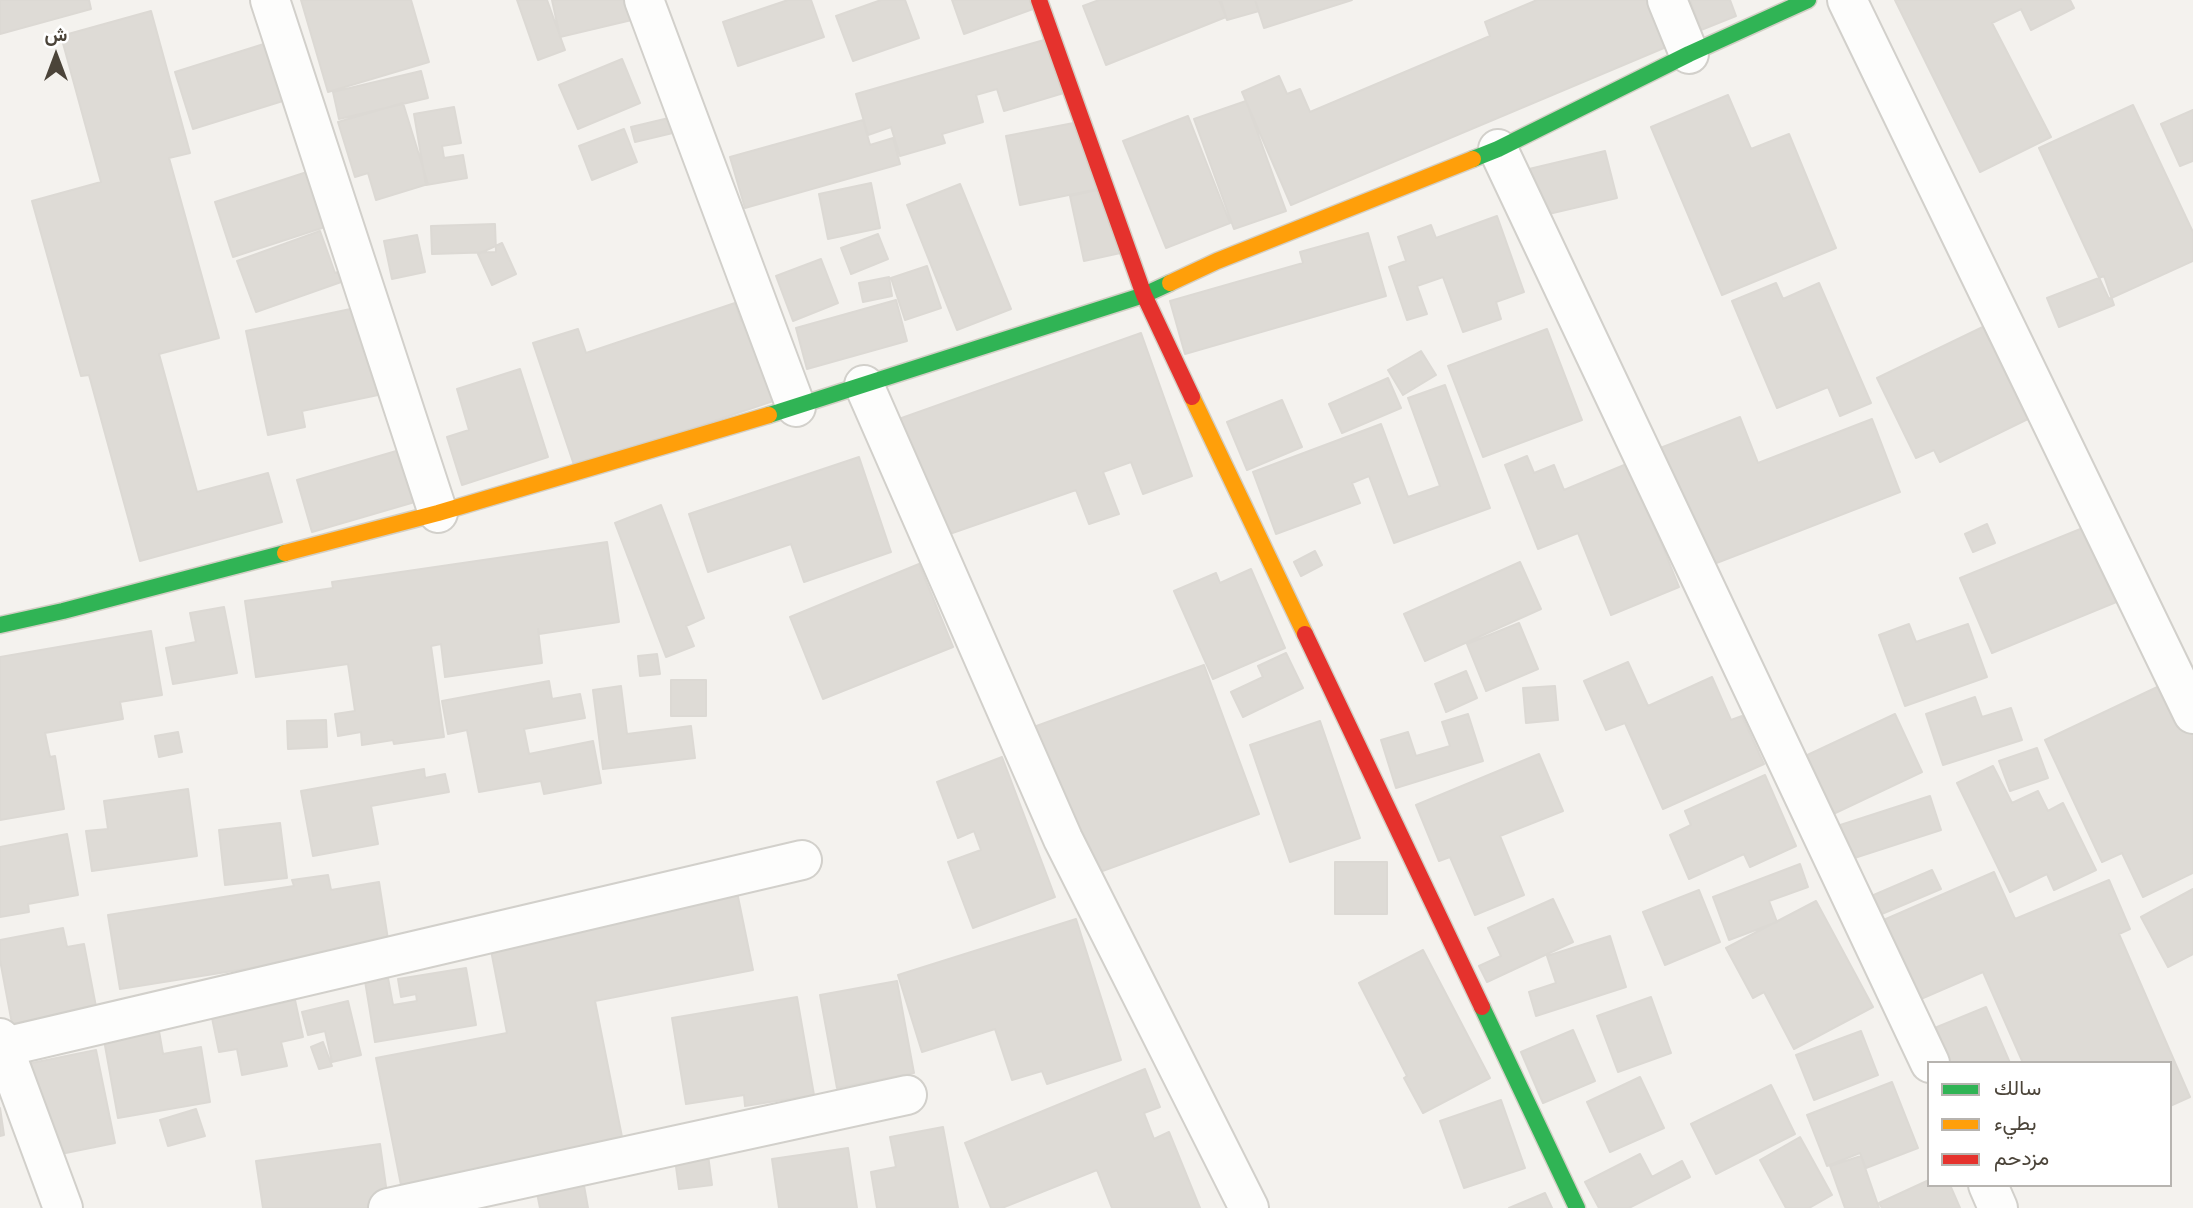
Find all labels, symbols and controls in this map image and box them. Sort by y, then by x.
north arrow [21,21,91,91]
text: ش [45,23,67,46]
legend [1927,1061,2172,1187]
text: سالك [1994,1075,2041,1100]
text: بطيء [1994,1110,2037,1135]
text: مزدحم [1994,1145,2049,1170]

